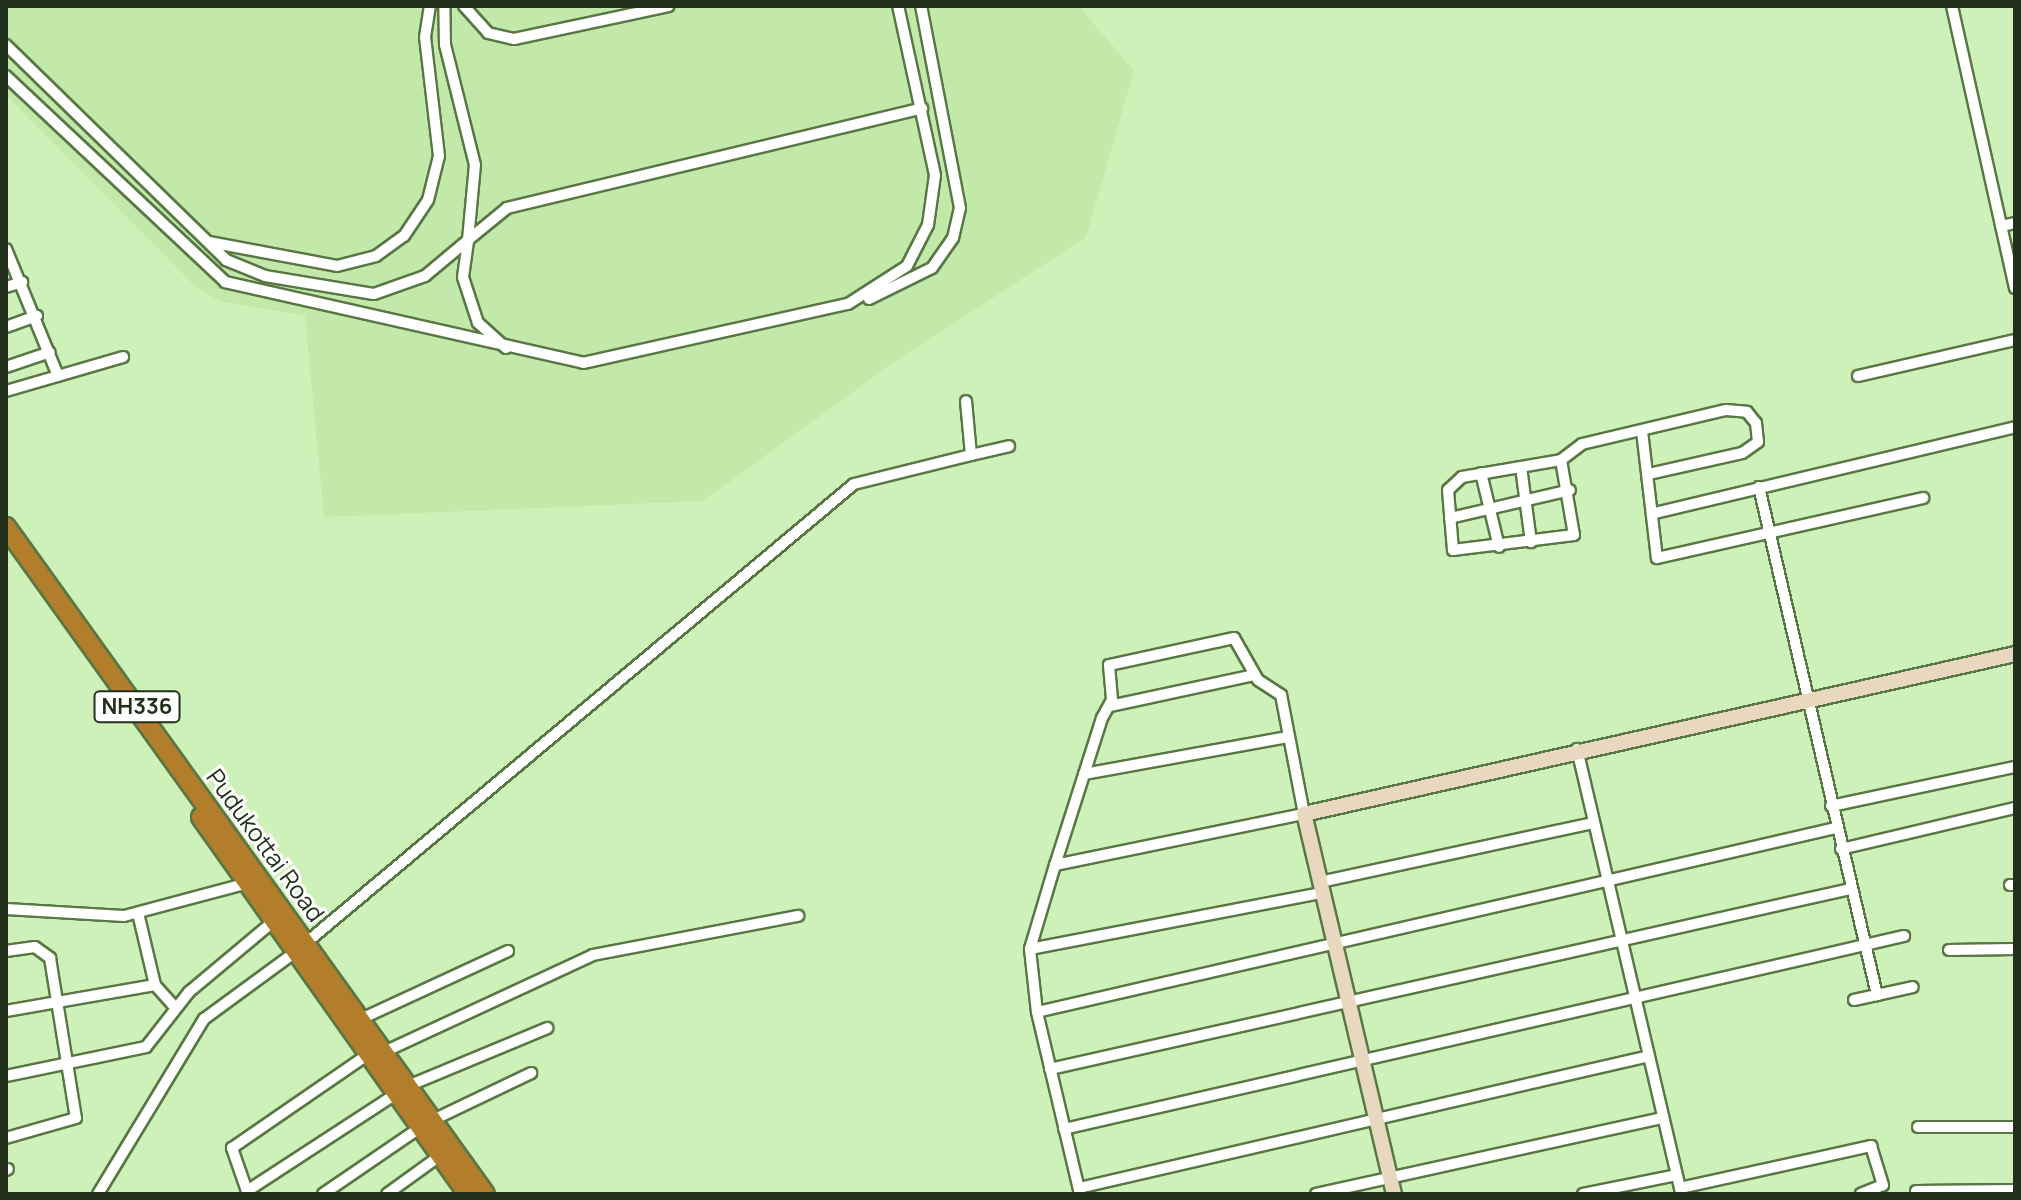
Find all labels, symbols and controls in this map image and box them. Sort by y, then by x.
road number: NH336 [93,689,181,725]
street label: Pudukottai Road [201,763,331,927]

